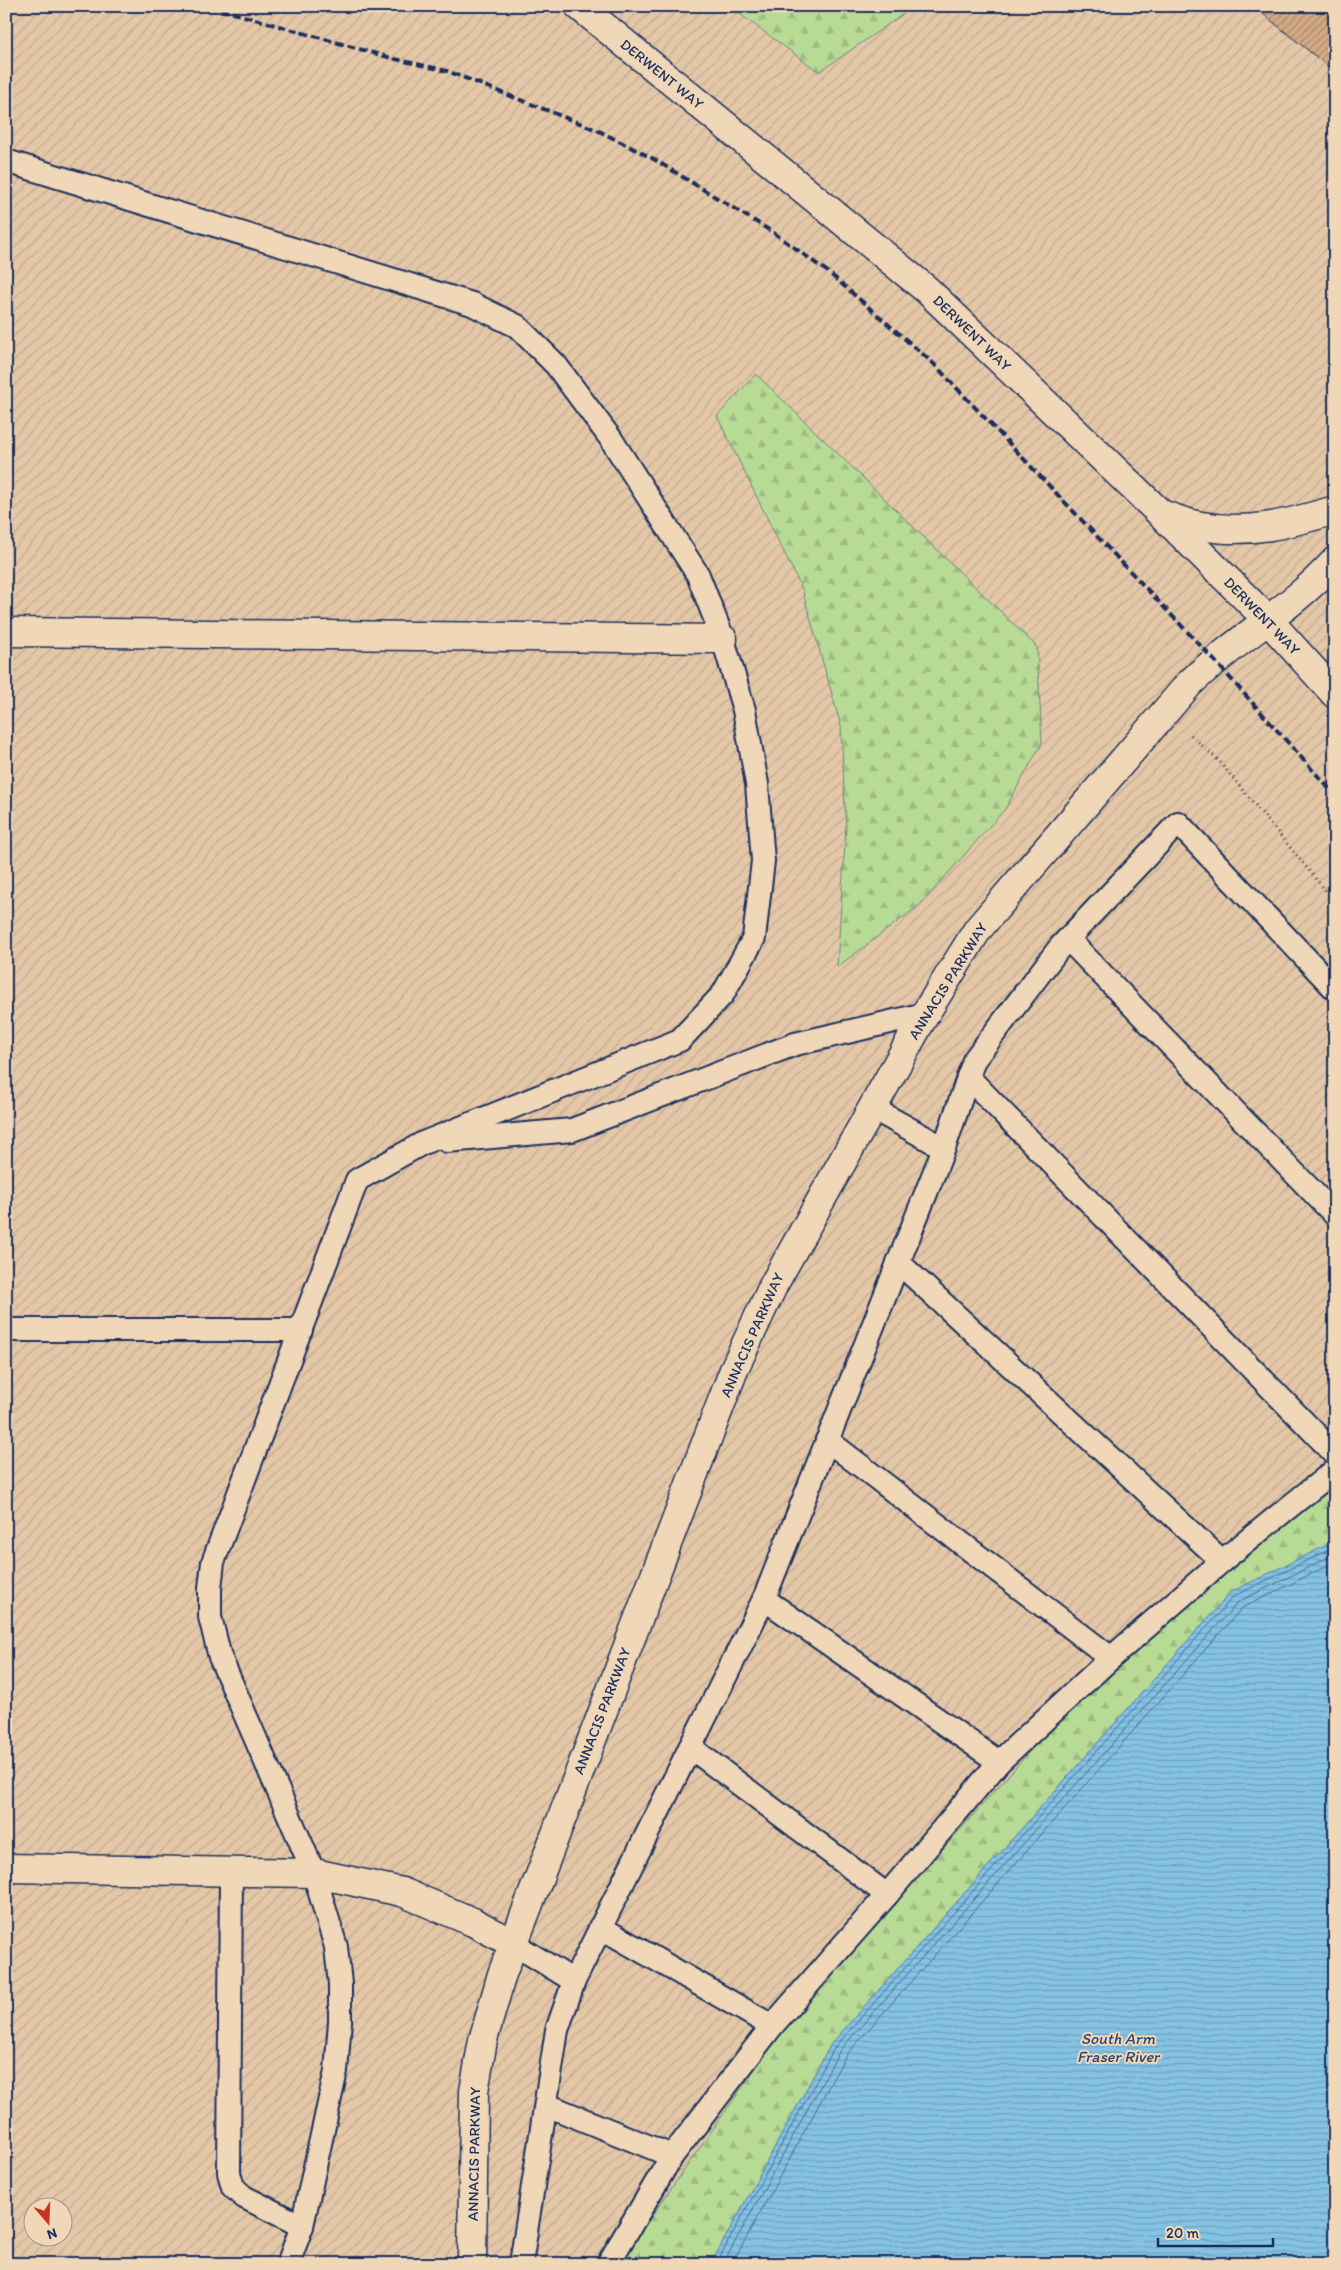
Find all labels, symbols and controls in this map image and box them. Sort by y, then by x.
street label: DERWENT WAY [617,35,708,113]
street label: DERWENT WAY [929,291,1015,375]
street label: DERWENT WAY [1220,573,1304,659]
street label: ANNACIS PARKWAY [905,919,991,1043]
street label: ANNACIS PARKWAY [716,1270,788,1400]
street label: ANNACIS PARKWAY [570,1645,635,1777]
water label: South Arm Fraser River [1077,2029,1161,2066]
street label: ANNACIS PARKWAY [464,2086,484,2221]
north arrow [22,2198,72,2248]
scale bar [1158,2215,1274,2247]
text: N [45,2224,59,2243]
text: 20 m [1166,2224,1200,2242]

